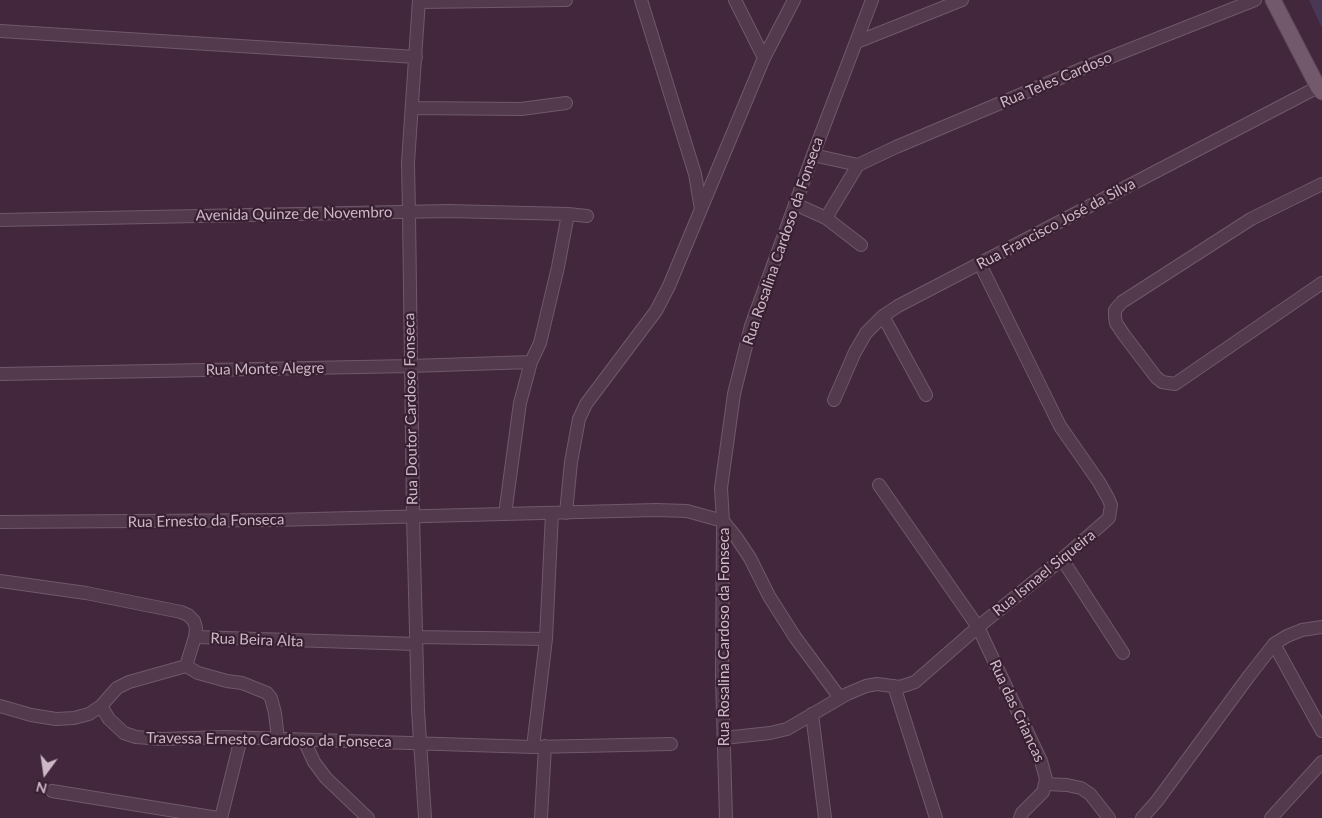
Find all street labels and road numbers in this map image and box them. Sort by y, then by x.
street label: Rua Teles Cardoso [997,48,1115,112]
street label: Rua Rosalina Cardoso da Fonseca [739,135,827,347]
street label: Rua Francisco José da Silva [974,174,1138,274]
street label: Avenida Quinze de Novembro [195,203,393,225]
street label: Rua Doutor Cardoso Fonseca [400,313,422,505]
street label: Rua Monte Alegre [205,359,325,379]
street label: Rua Ernesto da Fonseca [128,511,284,531]
street label: Rua Ismael Siqueira [989,526,1099,620]
street label: Rua Rosalina Cardoso da Fonseca [715,528,733,746]
street label: Rua Beira Alta [210,629,304,651]
street label: Rua das Criancas [985,657,1049,765]
street label: Travessa Ernesto Cardoso da Fonseca [146,729,392,751]

